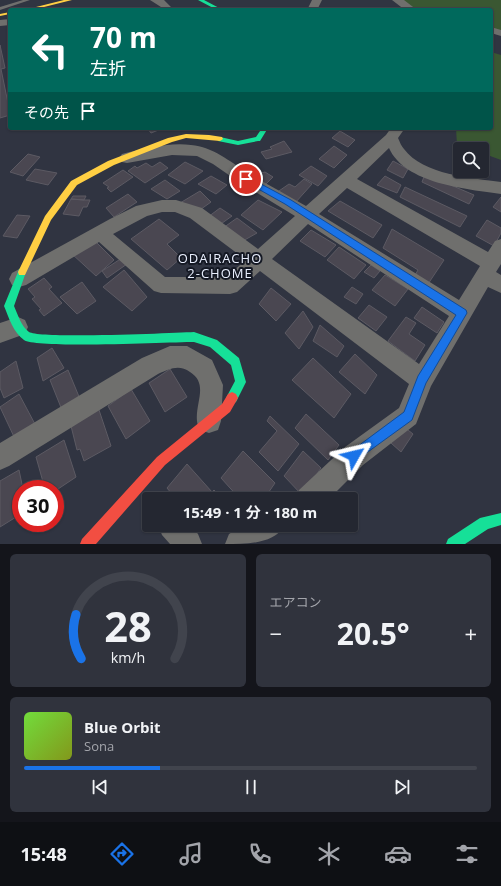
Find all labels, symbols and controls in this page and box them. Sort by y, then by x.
text: 70 m [90,18,157,56]
icon: left [24,24,76,76]
text: 左折 [90,56,126,80]
icon: arrive [77,100,99,122]
text: その先 [24,102,69,122]
map controls [453,142,489,178]
button: search [453,142,489,178]
pin [229,162,263,196]
icon: arrive [235,168,257,190]
district label: ODAIRACHO 2-CHOME [178,249,262,282]
position arrow [333,435,375,477]
speed limit sign: 30 [12,480,64,532]
text: 15:49 · 1 分 · 180 m [183,502,317,522]
text: エアコン [270,593,322,611]
text: 28 [104,597,152,653]
text: 20.5° [337,613,410,654]
text: − [270,618,282,648]
text: + [464,618,477,648]
text: km/h [110,647,145,666]
text: Blue Orbit [84,717,161,737]
text: Sona [84,737,114,755]
icon: previous [89,776,111,798]
icon: pause [240,776,262,798]
icon: next [391,776,413,798]
icon: directions [108,840,136,868]
icon: music [177,840,205,868]
icon: phone [246,840,274,868]
icon: climate [315,840,343,868]
icon: car [384,840,412,868]
icon: filters [453,840,481,868]
text: 15:48 [20,842,67,866]

